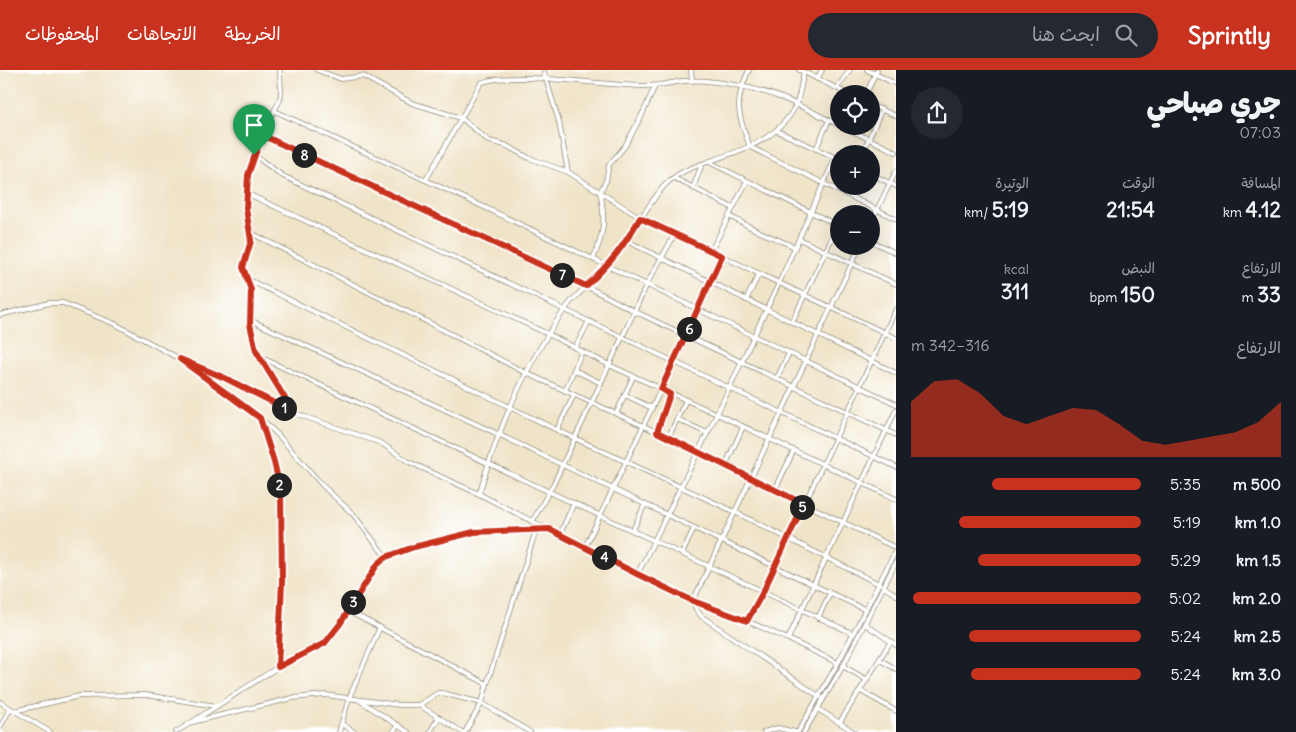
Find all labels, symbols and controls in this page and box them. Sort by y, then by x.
search box [808,13,1158,58]
text: Sprintly [1188,20,1271,50]
icon: search [1112,21,1140,49]
text: المحفوظات [25,22,99,45]
text: الاتجاهات [127,22,197,45]
text: الخريطة [225,22,281,45]
text: ابحث هنا [1032,22,1100,46]
map controls [830,85,880,255]
button: locate [830,85,880,135]
text: جري صباحي [1147,85,1281,121]
button: share [911,87,963,139]
pin [233,104,275,155]
icon: arrive [240,111,268,139]
text: 07:03 [1240,122,1281,142]
pin: 8 [292,142,316,168]
button: + [830,145,880,195]
text: 8 [300,146,309,164]
text: الوتيرة [995,174,1029,192]
text: الوقت [1122,174,1155,192]
text: المسافة [1241,174,1281,192]
text: 5:19 [992,196,1029,223]
text: 21:54 [1106,196,1155,223]
text: 4.12 [1246,196,1281,223]
text: /km [964,203,992,221]
text: km [1223,203,1246,221]
button: − [830,205,880,255]
text: النبض [1122,259,1155,277]
text: الارتفاع [1242,259,1281,277]
text: kcal [1004,260,1029,278]
pin: 7 [550,262,574,288]
text: 7 [559,266,566,284]
text: 311 [1001,278,1029,305]
text: 150 [1121,281,1155,308]
text: 33 [1257,281,1281,308]
text: bpm [1089,288,1121,306]
text: m [1242,288,1257,306]
pin: 6 [676,316,702,342]
text: 6 [685,320,694,338]
text: 316–342 m [911,335,990,355]
text: الارتفاع [1236,337,1281,357]
pin: 1 [272,396,296,420]
text: 1 [282,399,287,417]
pin: 2 [266,472,292,498]
text: 5:35 [1170,474,1201,494]
text: 500 m [1233,474,1281,494]
text: 2 [276,476,283,494]
pin: 5 [790,494,814,520]
text: 5 [798,498,807,516]
text: 5:19 [1173,512,1201,532]
text: 1.0 km [1235,512,1281,532]
pin: 4 [592,544,616,570]
text: 4 [600,548,609,566]
text: 5:29 [1170,550,1201,570]
text: 1.5 km [1236,550,1281,570]
text: 5:02 [1169,588,1201,608]
text: 2.0 km [1232,588,1281,608]
pin: 3 [340,590,366,614]
text: 3 [350,593,357,611]
text: 5:24 [1170,626,1201,646]
text: 2.5 km [1234,626,1281,646]
text: 5:24 [1170,664,1201,684]
text: 3.0 km [1232,664,1281,684]

